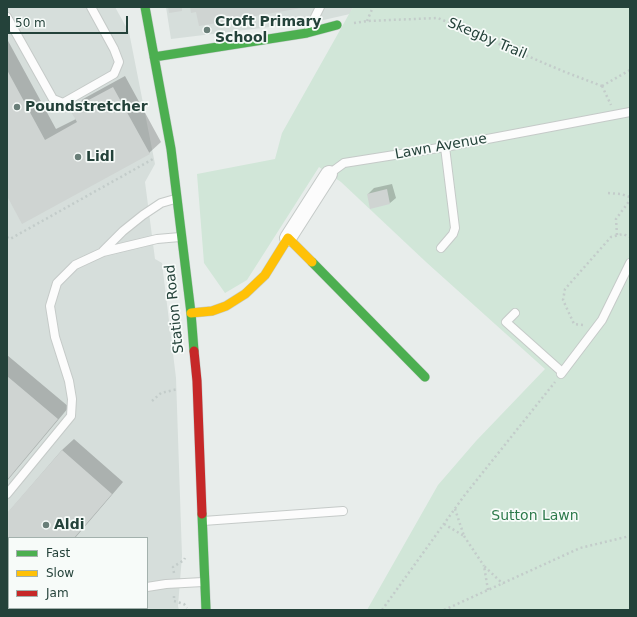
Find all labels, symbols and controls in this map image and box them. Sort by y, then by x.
scale bar [10,8,130,34]
place label: Croft Primary School [215,14,321,46]
street label: Skegby Trail [445,15,529,63]
text: 50 m [15,16,46,30]
marker: Croft Primary School [202,25,212,35]
place label: Poundstretcher [25,99,148,115]
marker: Poundstretcher [12,102,22,112]
street label: Lawn Avenue [394,131,488,163]
place label: Lidl [86,149,115,165]
marker: Lidl [73,152,83,162]
street label: Station Road [162,264,188,354]
park label: Sutton Lawn [491,508,579,524]
place label: Aldi [54,517,84,533]
marker: Aldi [41,520,51,530]
legend [8,537,148,609]
text: Fast [46,546,70,560]
text: Slow [46,566,74,580]
text: Jam [46,586,69,600]

